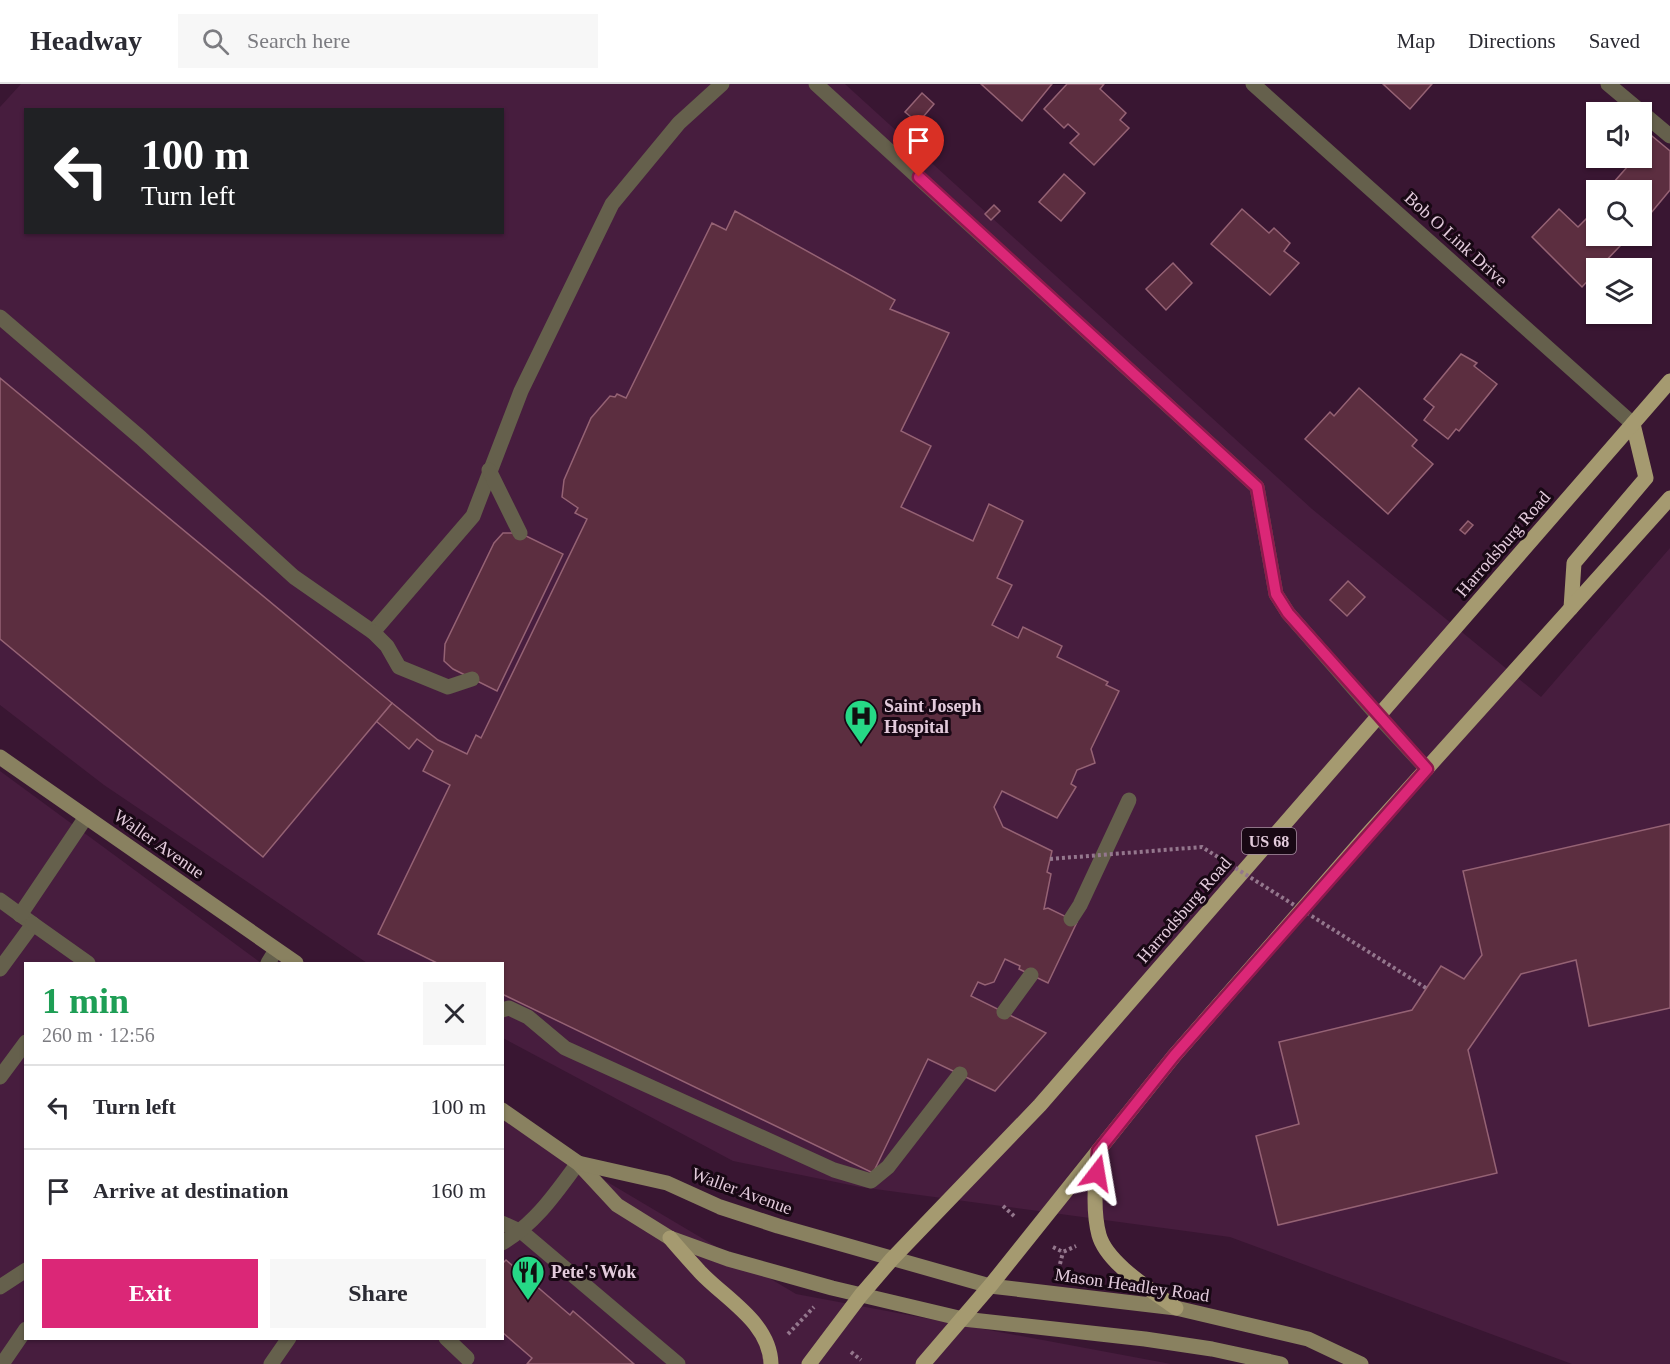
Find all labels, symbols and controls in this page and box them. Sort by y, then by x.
search box [178,14,598,68]
text: Headway [30,25,142,56]
icon: search [199,25,232,58]
text: Search here [247,28,350,53]
text: Map [1397,29,1435,53]
text: Directions [1468,29,1556,53]
text: Saved [1589,29,1640,53]
map controls [1586,102,1652,324]
button: sound [1586,102,1652,168]
pin [893,115,944,177]
icon: arrive [902,124,935,157]
icon: left [42,132,120,210]
text: 100 m [141,132,250,178]
button: search [1586,180,1652,246]
text: Turn left [141,181,235,211]
street label: Bob O Link Drive [1400,188,1512,290]
button: layers [1586,258,1652,324]
street label: Harrodsburg Road [1452,487,1554,601]
place label: Saint Joseph Hospital [884,696,982,737]
hospital icon: Saint Joseph Hospital [843,698,879,745]
street label: Waller Avenue [110,806,208,883]
road number: US 68 [1242,828,1296,854]
street label: Harrodsburg Road [1133,853,1235,967]
text: 1 min [42,981,129,1021]
button: close [423,982,486,1045]
text: 260 m · 12:56 [42,1024,155,1046]
icon: left [42,1091,75,1124]
text: Turn left [93,1094,176,1119]
text: 100 m [430,1094,486,1119]
position arrow [1065,1141,1129,1205]
street label: Waller Avenue [689,1164,795,1218]
icon: arrive [42,1175,75,1208]
text: Arrive at destination [93,1178,289,1203]
text: 160 m [430,1178,486,1203]
restaurant icon: Pete's Wok [510,1254,546,1301]
button: Exit [42,1259,258,1328]
button: Share [270,1259,486,1328]
place label: Pete's Wok [551,1262,636,1282]
street label: Mason Headley Road [1053,1264,1211,1306]

